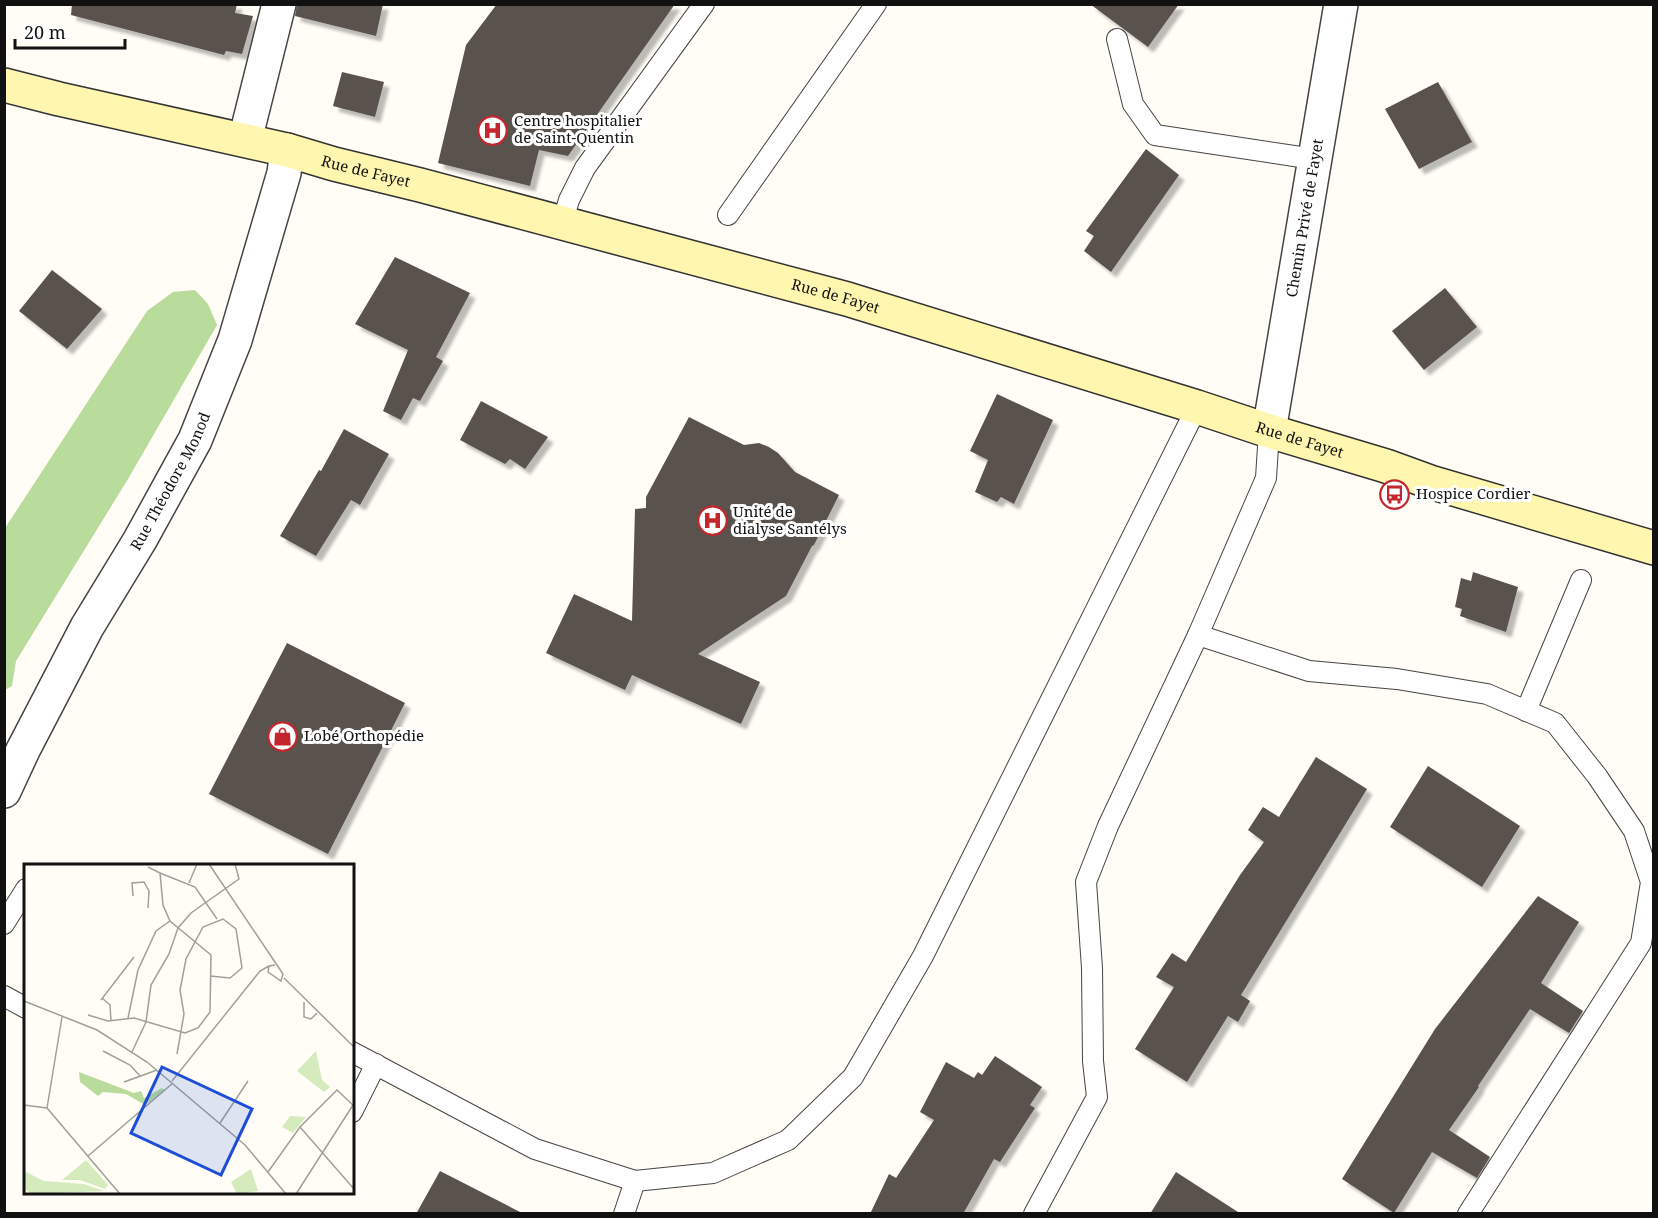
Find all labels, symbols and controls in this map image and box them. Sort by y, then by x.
scale bar [15,12,124,50]
text: 20 m [24,20,66,44]
place label: Centre hospitalier de Saint-Quentin [514,110,642,147]
hospital icon: Centre hospitalier de Saint-Quentin [477,114,509,146]
street label: Chemin Privé de Fayet [1281,137,1327,299]
street label: Rue de Fayet [319,150,412,191]
street label: Rue de Fayet [789,274,882,317]
street label: Rue Théodore Monod [125,409,214,554]
street label: Rue de Fayet [1253,416,1346,462]
bus stop icon: Hospice Cordier [1379,478,1411,510]
place label: Hospice Cordier [1416,483,1531,503]
place label: Unité de dialyse Santélys [733,501,847,538]
hospital icon: Unité de dialyse Santélys [696,505,728,537]
shop icon: Lobé Orthopédie [267,720,299,752]
place label: Lobé Orthopédie [304,725,424,745]
inset map [24,864,354,1194]

